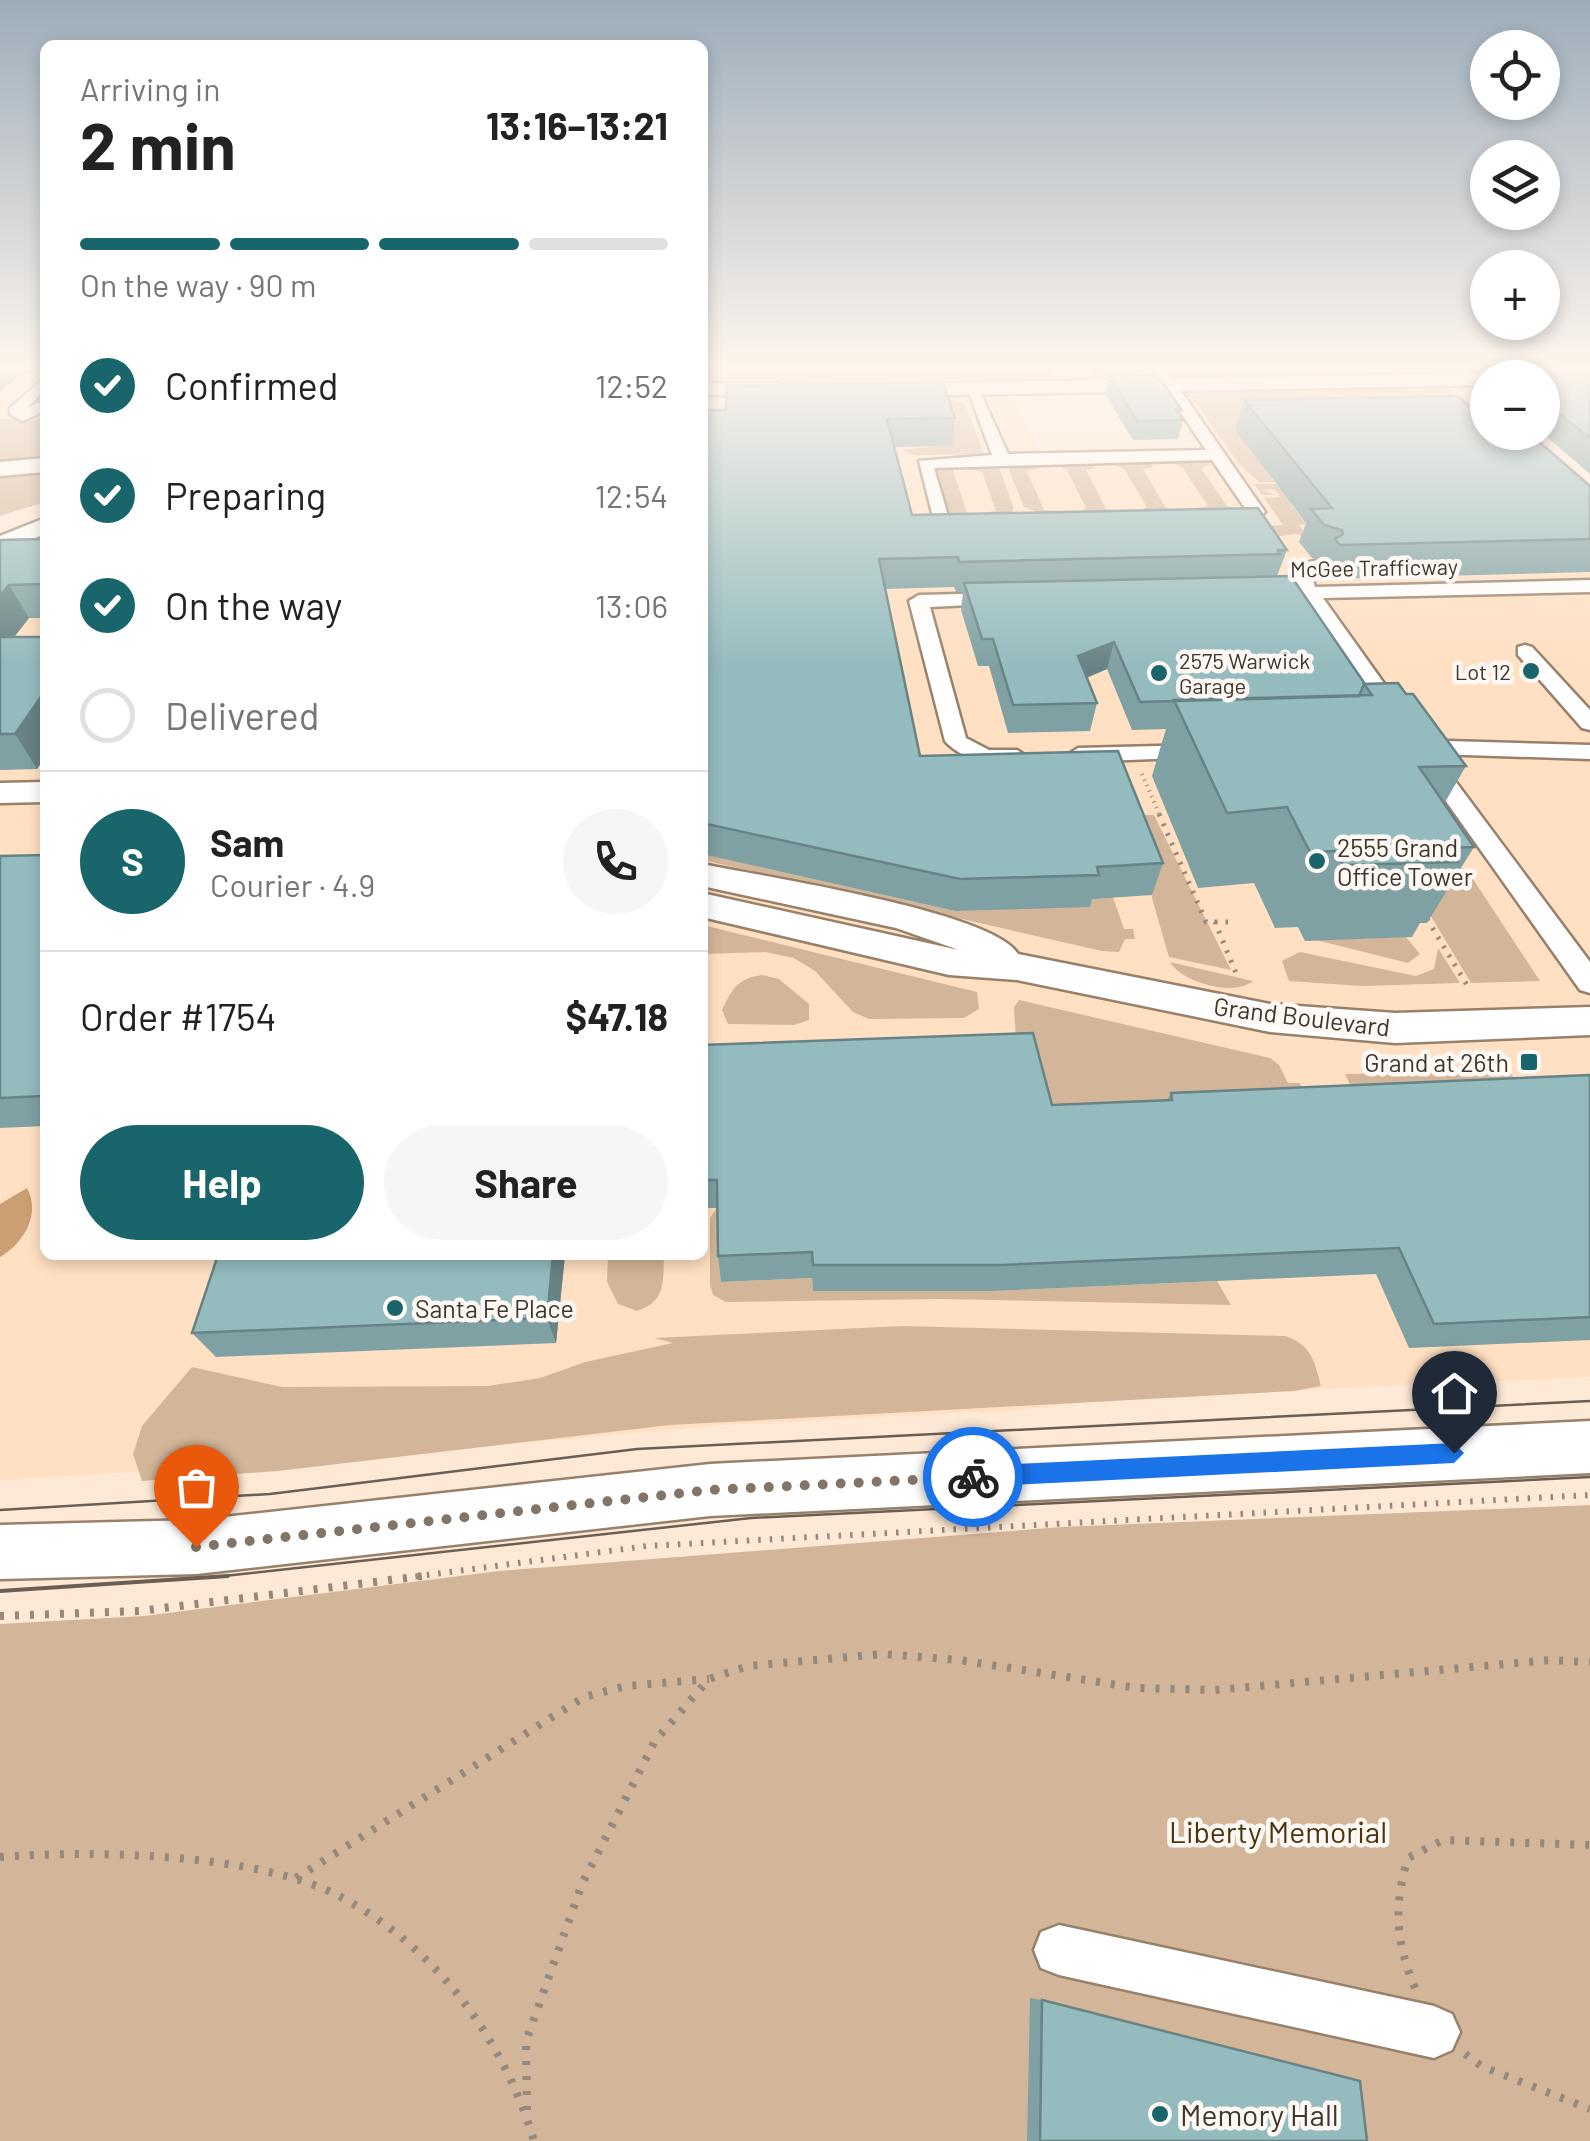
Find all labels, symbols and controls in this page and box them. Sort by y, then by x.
map controls [1470,30,1560,450]
button: locate [1470,30,1560,120]
text: Arriving in [80,69,220,107]
text: 13:16–13:21 [486,102,668,148]
text: 2 min [80,105,236,183]
button: layers [1470,140,1560,230]
button: + [1470,250,1560,340]
text: On the way · 90 m [80,265,316,303]
icon: check [80,358,135,413]
button: − [1470,360,1560,450]
text: Confirmed [165,362,338,408]
text: 12:52 [595,366,668,404]
icon: check [80,468,135,523]
text: Preparing [165,472,326,518]
text: 12:54 [595,476,668,514]
street label: McGee Trafficway [1290,553,1458,581]
icon: check [80,578,135,633]
text: On the way [165,582,342,628]
text: 13:06 [595,586,668,624]
place label: 2575 Warwick Garage [1179,647,1310,698]
place label: Lot 12 [1455,658,1511,684]
marker: Lot 12 [1520,660,1542,682]
marker: 2575 Warwick Garage [1148,662,1170,684]
text: Delivered [165,692,319,738]
button: phone [563,809,668,914]
text: Sam [210,819,284,865]
place label: 2555 Grand Office Tower [1337,832,1473,891]
text: S [121,838,144,884]
marker: 2555 Grand Office Tower [1306,850,1328,872]
text: Courier · 4.9 [210,865,375,903]
street label: Grand Boulevard [1212,990,1392,1042]
text: Order #1754 [80,993,277,1039]
text: $47.18 [565,993,668,1039]
place label: Grand at 26th [1364,1047,1509,1077]
marker: Grand at 26th [1518,1051,1540,1073]
button: Help [80,1125,364,1240]
button: Share [384,1125,668,1240]
place label: Santa Fe Place [415,1293,574,1323]
marker: Santa Fe Place [384,1297,406,1319]
pin [1412,1351,1497,1454]
icon: home [1427,1366,1482,1421]
courier [923,1427,1023,1527]
pin [154,1445,239,1548]
icon: bike [946,1450,1001,1505]
icon: bag [169,1460,224,1515]
park label: Liberty Memorial [1169,1813,1387,1849]
place label: Memory Hall [1180,2096,1339,2132]
marker: Memory Hall [1149,2103,1171,2125]

